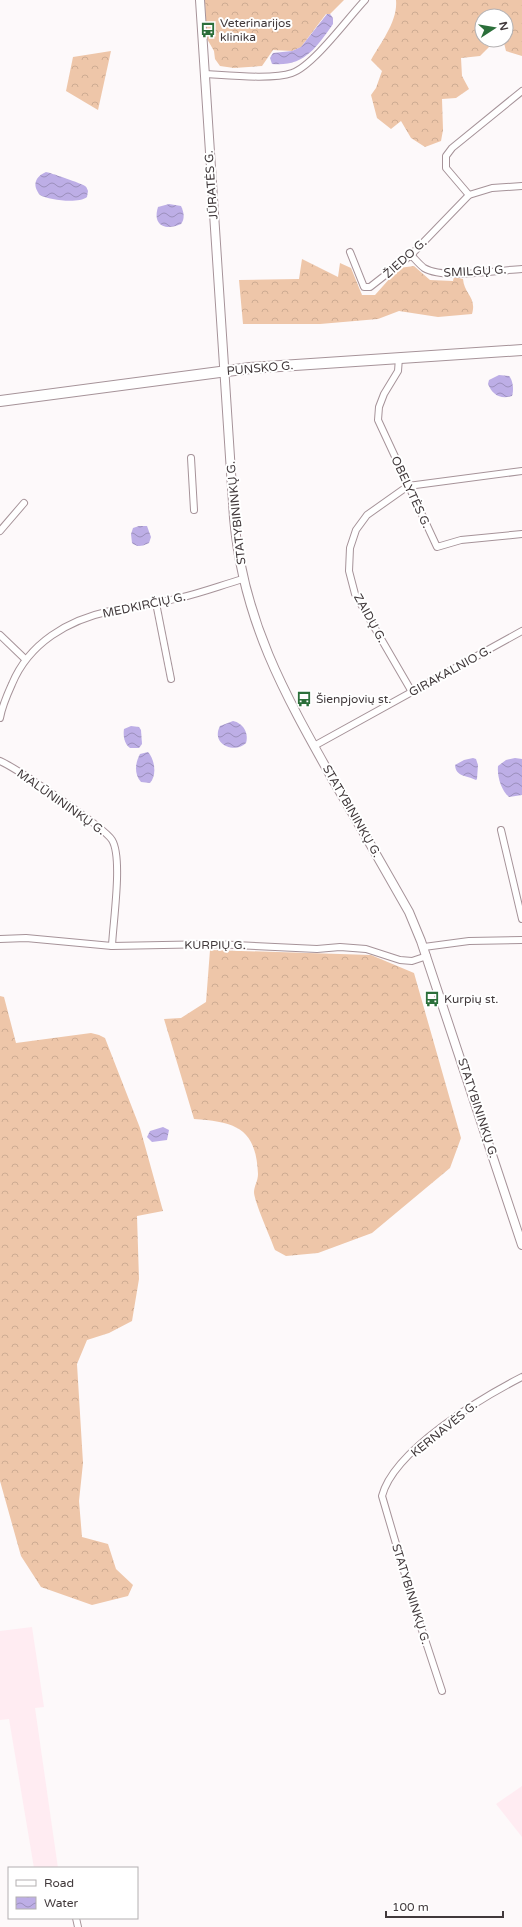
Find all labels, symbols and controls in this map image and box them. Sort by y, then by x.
north arrow [474,8,514,48]
place label: Veterinarijos klinika [220,16,291,44]
text: N [496,20,511,32]
bus stop icon: Veterinarijos klinika [199,21,217,39]
street label: JŪRATĖS G. [202,150,220,220]
street label: ŽIEDO G. [381,235,429,281]
street label: SMILGŲ G. [443,262,507,280]
street label: PUNSKO G. [226,358,294,378]
street label: OBELYTĖS G. [388,454,434,530]
street label: STATYBININKŲ G. [224,460,248,566]
street label: MEDKIRČIŲ G. [101,589,187,621]
street label: ZAIDŲ G. [351,591,389,645]
street label: GIRAKALNIO G. [406,643,494,699]
bus stop icon: Šienpjovių st. [295,690,313,708]
place label: Šienpjovių st. [316,692,391,706]
street label: STATYBININKŲ G. [320,762,384,860]
street label: MALŪNININKŲ G. [14,766,108,838]
street label: KURPIŲ G. [184,938,246,952]
bus stop icon: Kurpių st. [423,990,441,1008]
place label: Kurpių st. [444,992,498,1006]
street label: STATYBININKŲ G. [455,1056,501,1160]
street label: KERNAVĖS G. [408,1398,480,1460]
street label: STATYBININKŲ G. [389,1542,433,1646]
legend [8,1867,138,1919]
text: Road [44,1876,74,1890]
scale bar [386,1893,503,1919]
text: Water [44,1896,79,1910]
text: 100 m [392,1900,429,1914]

